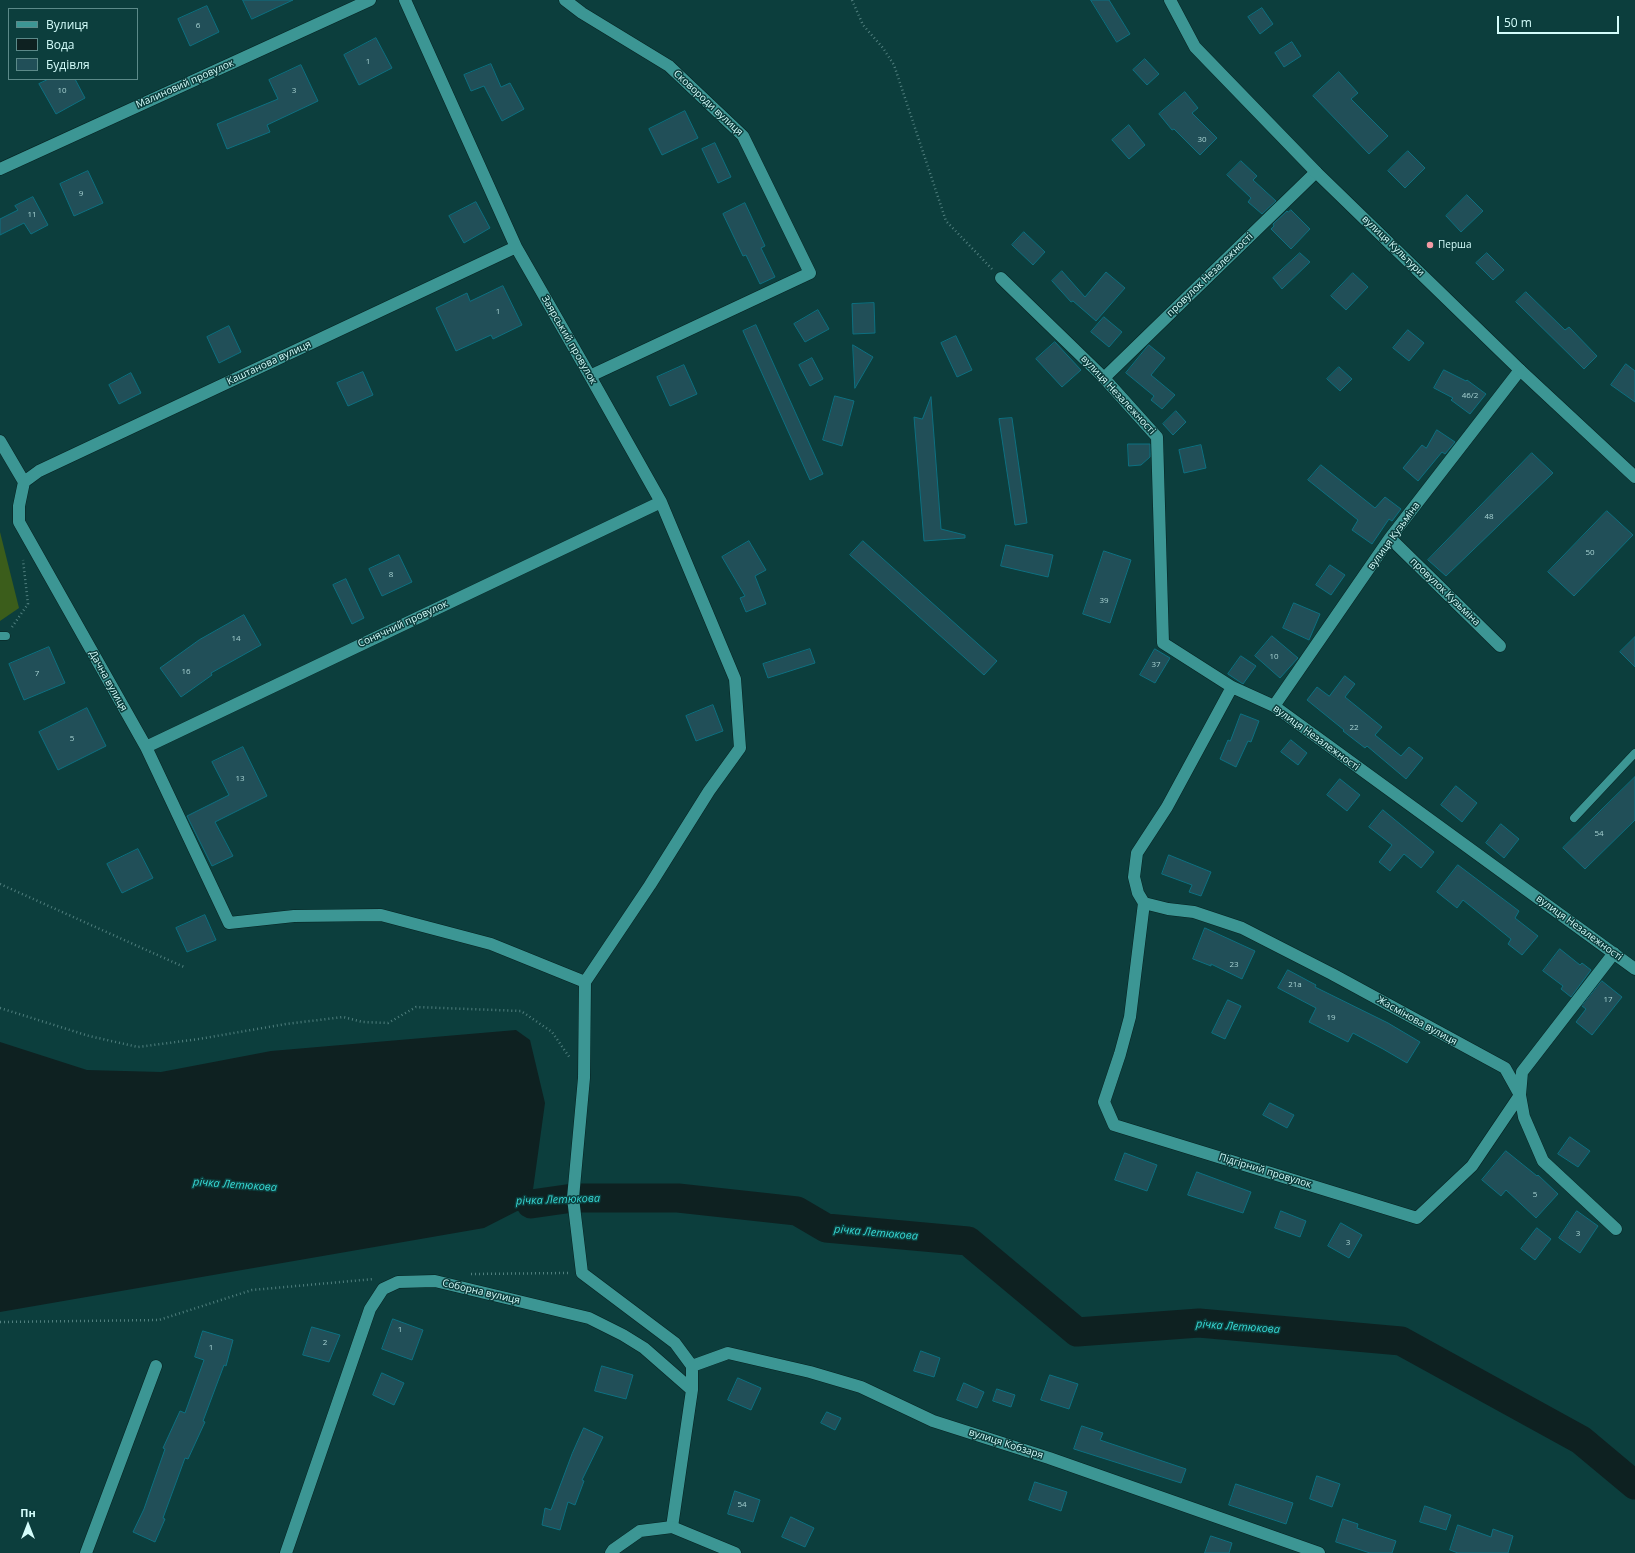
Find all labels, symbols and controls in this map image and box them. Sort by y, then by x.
legend [8,8,138,80]
scale bar [1499,8,1621,34]
text: 50 m [1504,14,1532,31]
text: Вулиця [46,16,88,33]
house number: 6 [196,21,200,31]
text: Вода [46,36,75,53]
text: Будівля [46,56,90,73]
street label: Малиновий провулок [134,57,236,111]
house number: 1 [366,57,370,67]
street label: Сковороди вулиця [671,68,745,138]
house number: 10 [57,86,67,96]
house number: 3 [292,86,296,96]
house number: 30 [1197,135,1207,145]
house number: 9 [79,189,83,199]
house number: 11 [27,210,37,220]
street label: вулиця Культури [1359,213,1427,279]
street label: провулок Незалежності [1164,231,1256,319]
place label: Перша [1438,239,1471,251]
marker: Перша [1425,240,1435,250]
street label: Заярський провулок [539,294,599,386]
house number: 1 [496,307,500,317]
street label: Каштанова вулиця [225,338,313,388]
street label: вулиця Незалежності [1078,353,1158,437]
house number: 46/2 [1462,391,1478,401]
street label: вулиця Кузьміна [1365,500,1423,572]
house number: 48 [1484,512,1494,522]
house number: 50 [1585,548,1595,558]
street label: провулок Кузьміна [1408,556,1482,628]
house number: 8 [389,570,393,580]
house number: 39 [1099,596,1109,606]
street label: Сонячний провулок [356,598,450,650]
house number: 14 [231,634,241,644]
street label: Дачна вулиця [86,649,130,713]
house number: 10 [1269,652,1279,662]
house number: 37 [1151,660,1161,670]
house number: 16 [181,667,191,677]
house number: 7 [35,669,39,679]
street label: вулиця Незалежності [1271,703,1361,773]
house number: 22 [1349,723,1359,733]
house number: 5 [70,734,74,744]
house number: 13 [235,774,245,784]
house number: 54 [1594,829,1604,839]
street label: вулиця Незалежності [1534,893,1624,963]
house number: 23 [1229,960,1239,970]
house number: 21а [1288,980,1302,990]
street label: Жасмінова вулиця [1375,994,1459,1048]
house number: 17 [1603,995,1613,1005]
house number: 19 [1326,1013,1336,1023]
street label: Підгірний провулок [1217,1151,1313,1191]
water label: річка Летюкова [193,1175,277,1195]
house number: 5 [1533,1190,1537,1200]
water label: річка Летюкова [516,1192,600,1208]
water label: річка Летюкова [834,1223,918,1243]
house number: 3 [1576,1229,1580,1239]
house number: 3 [1346,1238,1350,1248]
street label: Соборна вулиця [441,1277,521,1307]
water label: річка Летюкова [1196,1317,1280,1337]
house number: 1 [398,1325,402,1335]
house number: 2 [323,1338,327,1348]
house number: 1 [209,1343,213,1353]
street label: вулиця Кобзаря [967,1426,1045,1462]
house number: 54 [737,1500,747,1510]
north arrow [8,1505,48,1545]
text: Пн [20,1505,36,1520]

